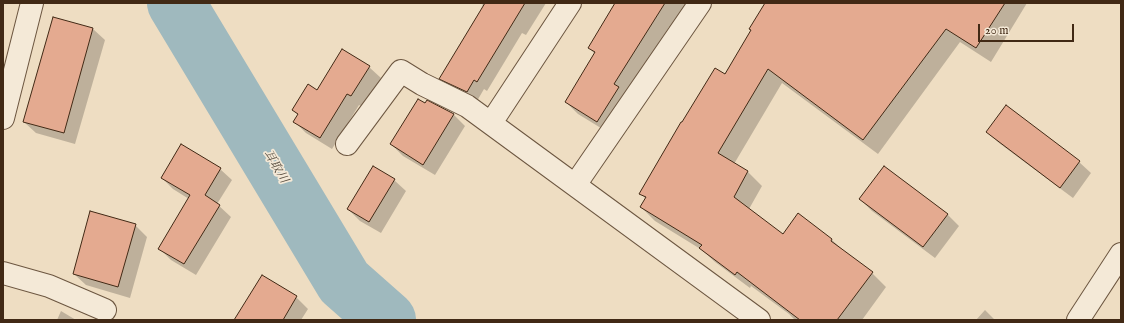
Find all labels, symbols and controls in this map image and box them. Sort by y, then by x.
scale bar [980,16,1076,42]
text: 20 m [985,23,1008,38]
water label: 耳取川 [260,148,290,186]

